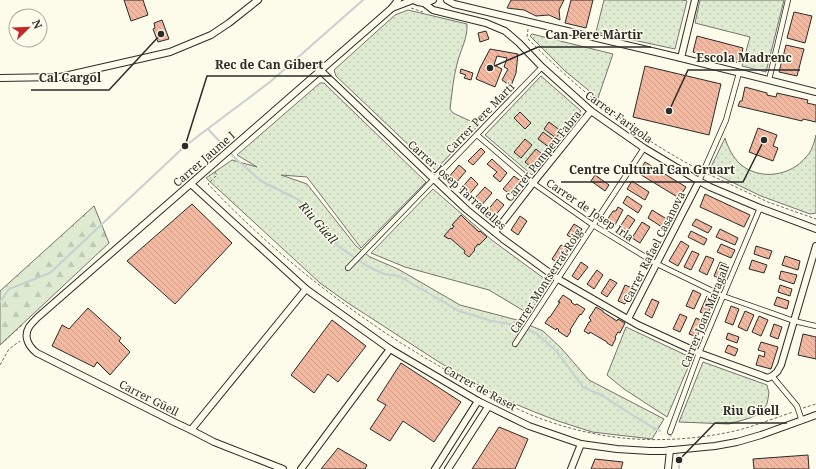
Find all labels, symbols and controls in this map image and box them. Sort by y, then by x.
north arrow [8,8,48,48]
text: N [29,17,46,31]
callout: Can Pere Màrtir [538,23,651,47]
text: Can Pere Màrtir [545,26,643,43]
callout: Escola Madrenc [688,46,800,70]
text: Escola Madrenc [696,49,792,66]
callout: Rec de Can Gibert [207,52,331,76]
text: Rec de Can Gibert [215,56,323,73]
callout: Cal Cargol [31,66,109,90]
text: Cal Cargol [39,69,102,86]
street label: Carrer Pere Martí [442,79,518,156]
street label: Carrer Farigola [583,87,656,146]
street label: Carrer Pompeu Fabra [501,107,584,204]
street label: Carrer Jaume I [169,128,238,190]
street label: Carrer Josep Tarradelles [405,136,510,233]
callout: Centre Cultural Can Gruart [561,158,743,182]
text: Centre Cultural Can Gruart [569,161,735,178]
street label: Carrer de Josep Irla [544,175,637,244]
street label: Carrer Rafael Casanova [619,189,688,305]
water label: Riu Güell [295,197,342,248]
street label: Carrer Montserrat Roig [506,226,585,336]
street label: Carrer Joan Maragall [677,261,732,370]
street label: Carrer de Raset [441,361,519,414]
street label: Carrer Güell [117,376,182,419]
callout: Riu Güell [715,399,787,423]
text: Riu Güell [723,402,780,419]

